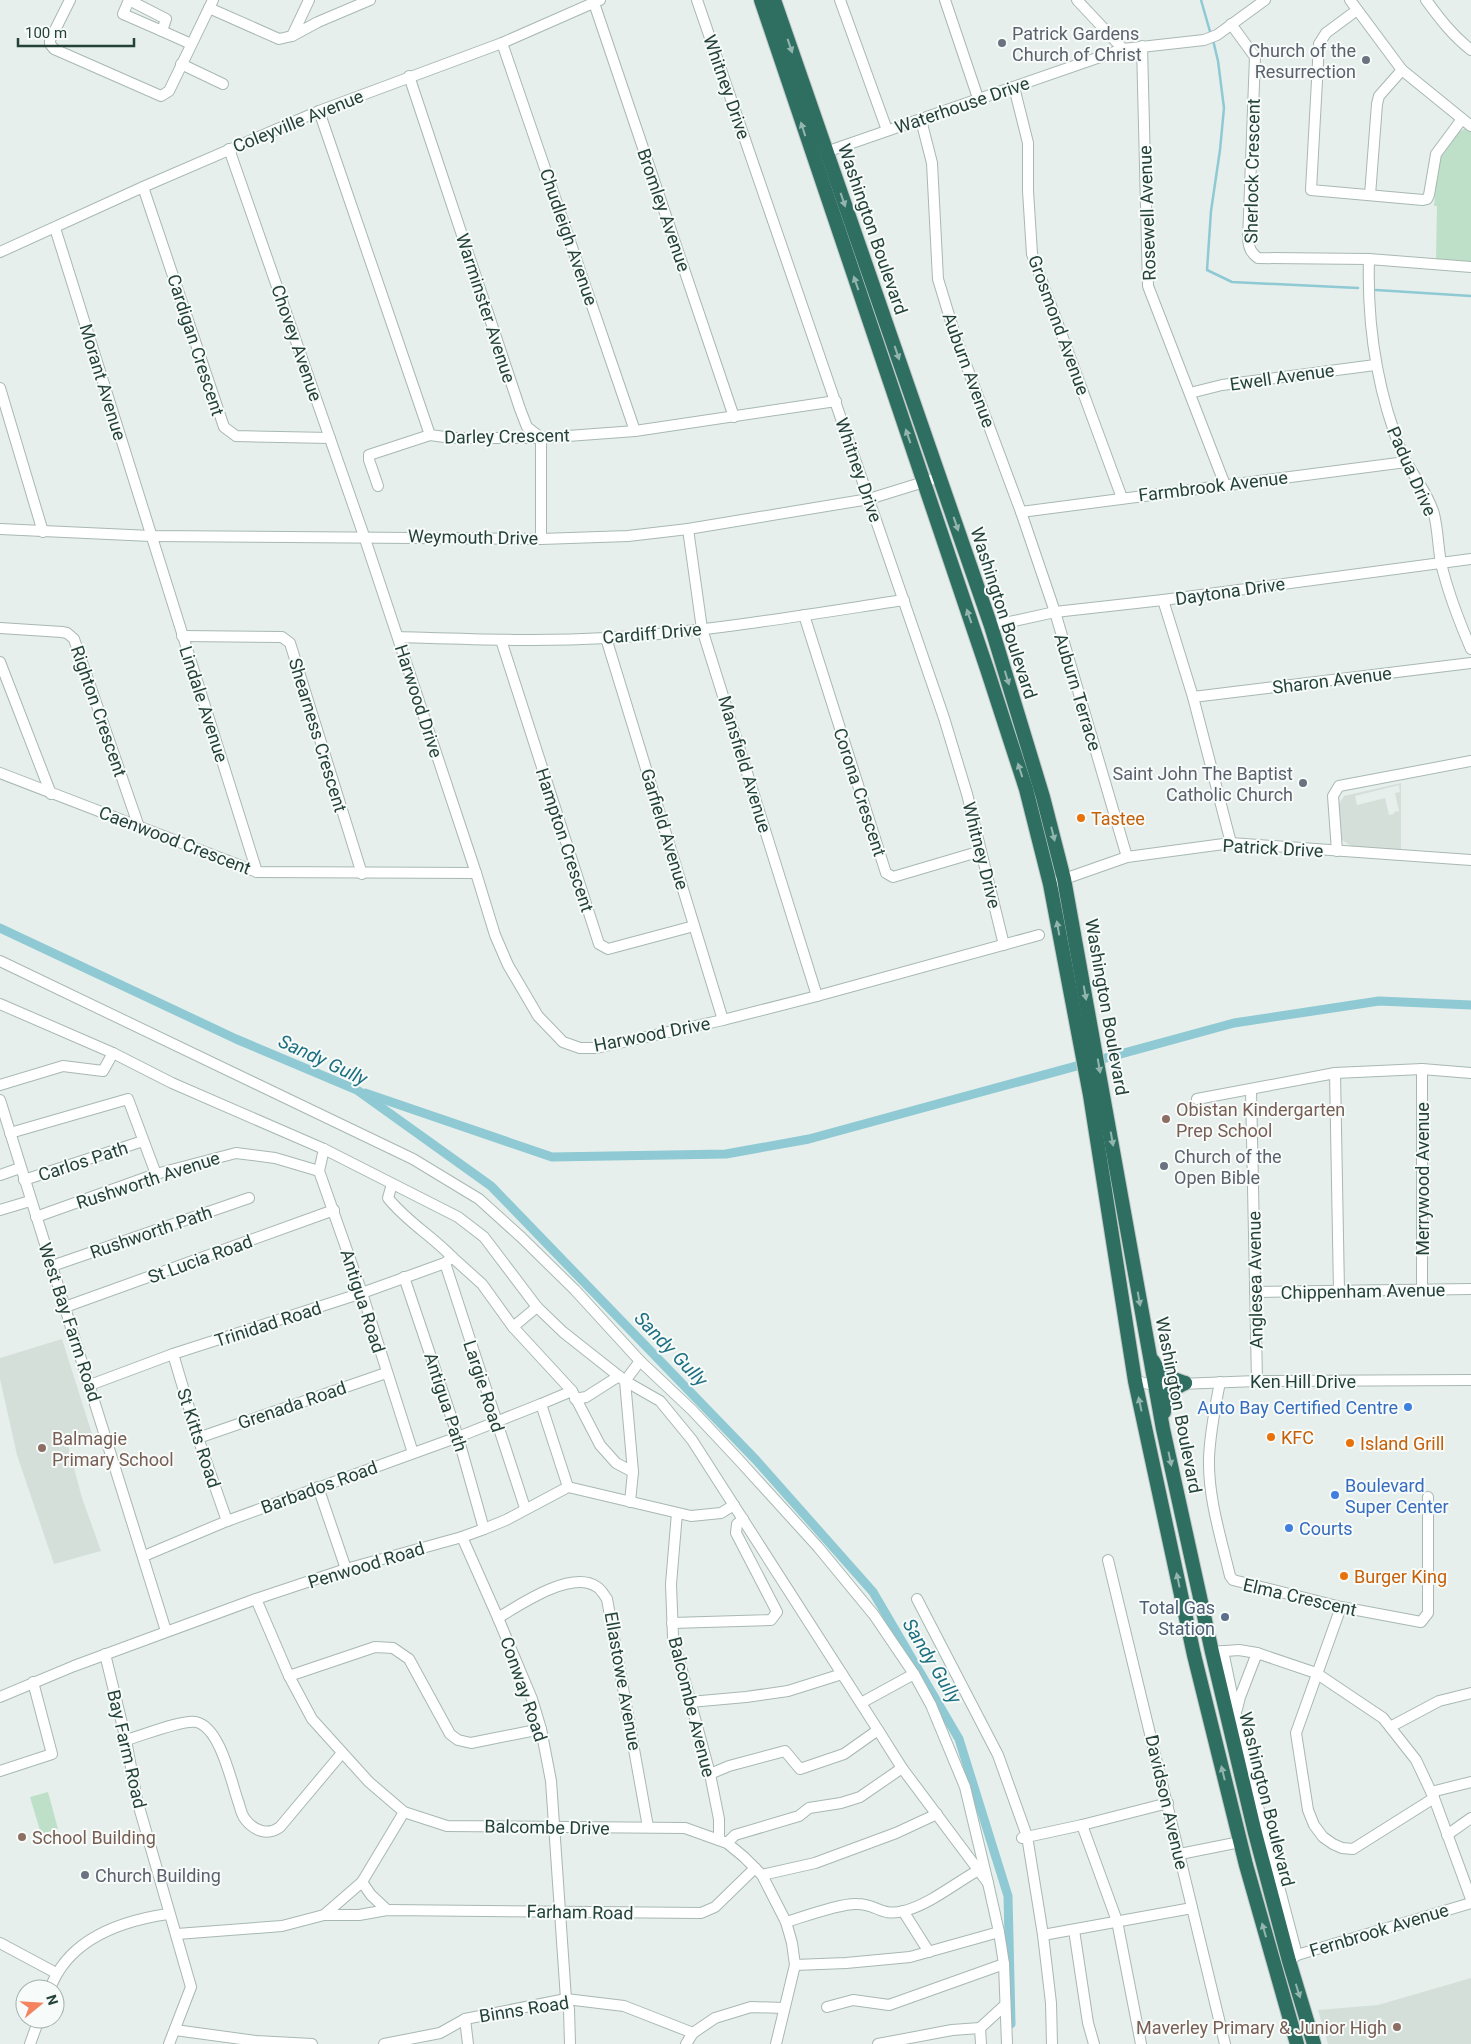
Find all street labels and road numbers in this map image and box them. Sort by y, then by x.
street label: Whitney Drive [699,32,755,142]
street label: Waterhouse Drive [892,72,1032,138]
street label: Coleyville Avenue [230,85,366,157]
street label: Sherlock Crescent [1240,98,1264,244]
street label: Washington Boulevard [834,141,912,317]
street label: Rosewell Avenue [1134,145,1160,281]
street label: Bromley Avenue [633,146,695,274]
street label: Chudleigh Avenue [536,166,602,308]
street label: Warminster Avenue [452,231,520,385]
street label: Grosmond Avenue [1024,252,1094,398]
street label: Cardigan Crescent [163,272,229,419]
street label: Chovey Avenue [267,282,327,404]
street label: Auburn Avenue [938,310,1000,430]
street label: Morant Avenue [75,321,131,443]
street label: Ewell Avenue [1228,359,1336,395]
street label: Whitney Drive [831,415,887,525]
street label: Padua Drive [1383,423,1441,519]
street label: Darley Crescent [444,424,570,448]
street label: Farmbrook Avenue [1137,466,1289,506]
street label: Weymouth Drive [408,525,538,549]
street label: Washington Boulevard [966,525,1042,701]
street label: Daytona Drive [1174,573,1286,609]
street label: Cardiff Drive [602,618,702,648]
street label: Auburn Terrace [1050,631,1106,753]
street label: Harwood Drive [391,642,447,760]
street label: Righton Crescent [67,643,131,779]
street label: Lindale Avenue [175,643,233,765]
street label: Shearness Crescent [285,655,351,815]
street label: Sharon Avenue [1271,662,1393,698]
street label: Mansfield Avenue [714,693,776,835]
street label: Corona Crescent [829,725,891,859]
street label: Hampton Crescent [532,765,598,915]
street label: Garfield Avenue [637,766,693,892]
street label: Whitney Drive [959,800,1005,910]
street label: Caenwood Crescent [96,801,254,879]
street label: Patrick Drive [1222,835,1324,861]
street label: Washington Boulevard [1081,917,1133,1097]
street label: Harwood Drive [592,1012,712,1056]
street label: Merrywood Avenue [1412,1102,1433,1256]
street label: Carlos Path [36,1137,130,1185]
street label: Rushworth Avenue [74,1147,222,1213]
street label: Rushworth Path [87,1201,215,1263]
street label: Anglesea Avenue [1243,1211,1267,1349]
street label: St Lucia Road [145,1230,255,1288]
street label: West Bay Farm Road [34,1240,106,1404]
street label: Antigua Road [336,1247,390,1355]
street label: Chippenham Avenue [1281,1279,1445,1303]
street label: Trinidad Road [212,1297,324,1351]
street label: Washington Boulevard [1152,1315,1206,1495]
street label: Largie Road [459,1337,509,1435]
street label: Antigua Path [420,1350,472,1454]
street label: Ken Hill Drive [1250,1371,1356,1392]
street label: Grenada Road [235,1377,349,1433]
street label: St Kitts Road [173,1386,225,1490]
street label: Barbados Road [258,1456,380,1518]
street label: Penwood Road [305,1537,427,1593]
street label: Elma Crescent [1241,1574,1359,1620]
street label: Ellastowe Avenue [600,1610,646,1752]
street label: Conway Road [496,1634,552,1744]
street label: Balcombe Avenue [664,1635,720,1779]
street label: Bay Farm Road [103,1688,151,1810]
street label: Washington Boulevard [1235,1710,1299,1888]
street label: Davidson Avenue [1141,1733,1193,1871]
street label: Balcombe Drive [484,1815,610,1839]
street label: Fernbrook Avenue [1307,1899,1451,1961]
street label: Farham Road [526,1901,634,1923]
street label: Binns Road [478,1992,570,2026]

